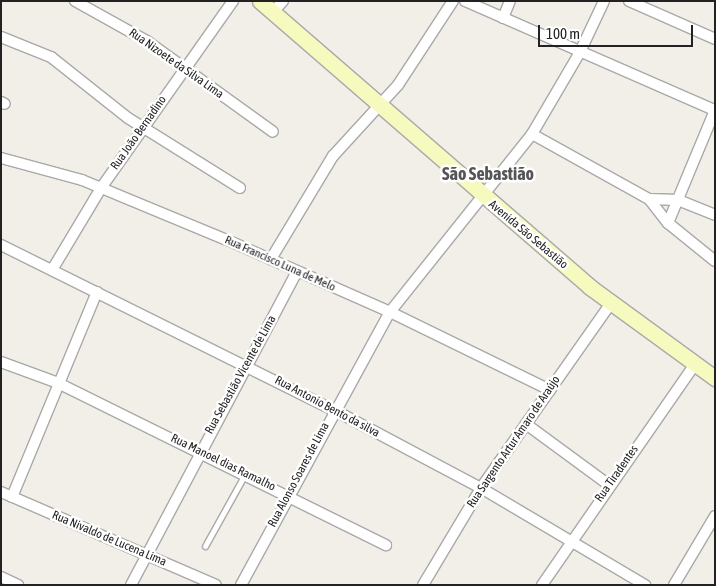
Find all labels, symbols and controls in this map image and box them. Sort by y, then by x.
scale bar [541,15,696,47]
text: 100 m [546,25,580,42]
street label: Rua Nizoete da Silva Lima [126,26,226,102]
street label: Rua João Bernadino [108,93,170,173]
district label: São Sebastião [442,163,534,185]
street label: Avenida São Sebastião [485,198,571,272]
street label: Rua Francisco Luna de Melo [222,233,338,295]
street label: Rua Sebastião Vicente de Lima [202,313,280,437]
street label: Rua Antonio Bento da silva [272,373,382,441]
street label: Rua Sargento Artur Amaro de Araújo [464,373,564,511]
street label: Rua Alonso Soares de Lima [265,420,333,530]
street label: Rua Manoel dias Ramalho [168,431,278,495]
street label: Rua Tiradentes [592,443,642,505]
street label: Rua Nivaldo de Lucena Lima [50,508,168,570]

